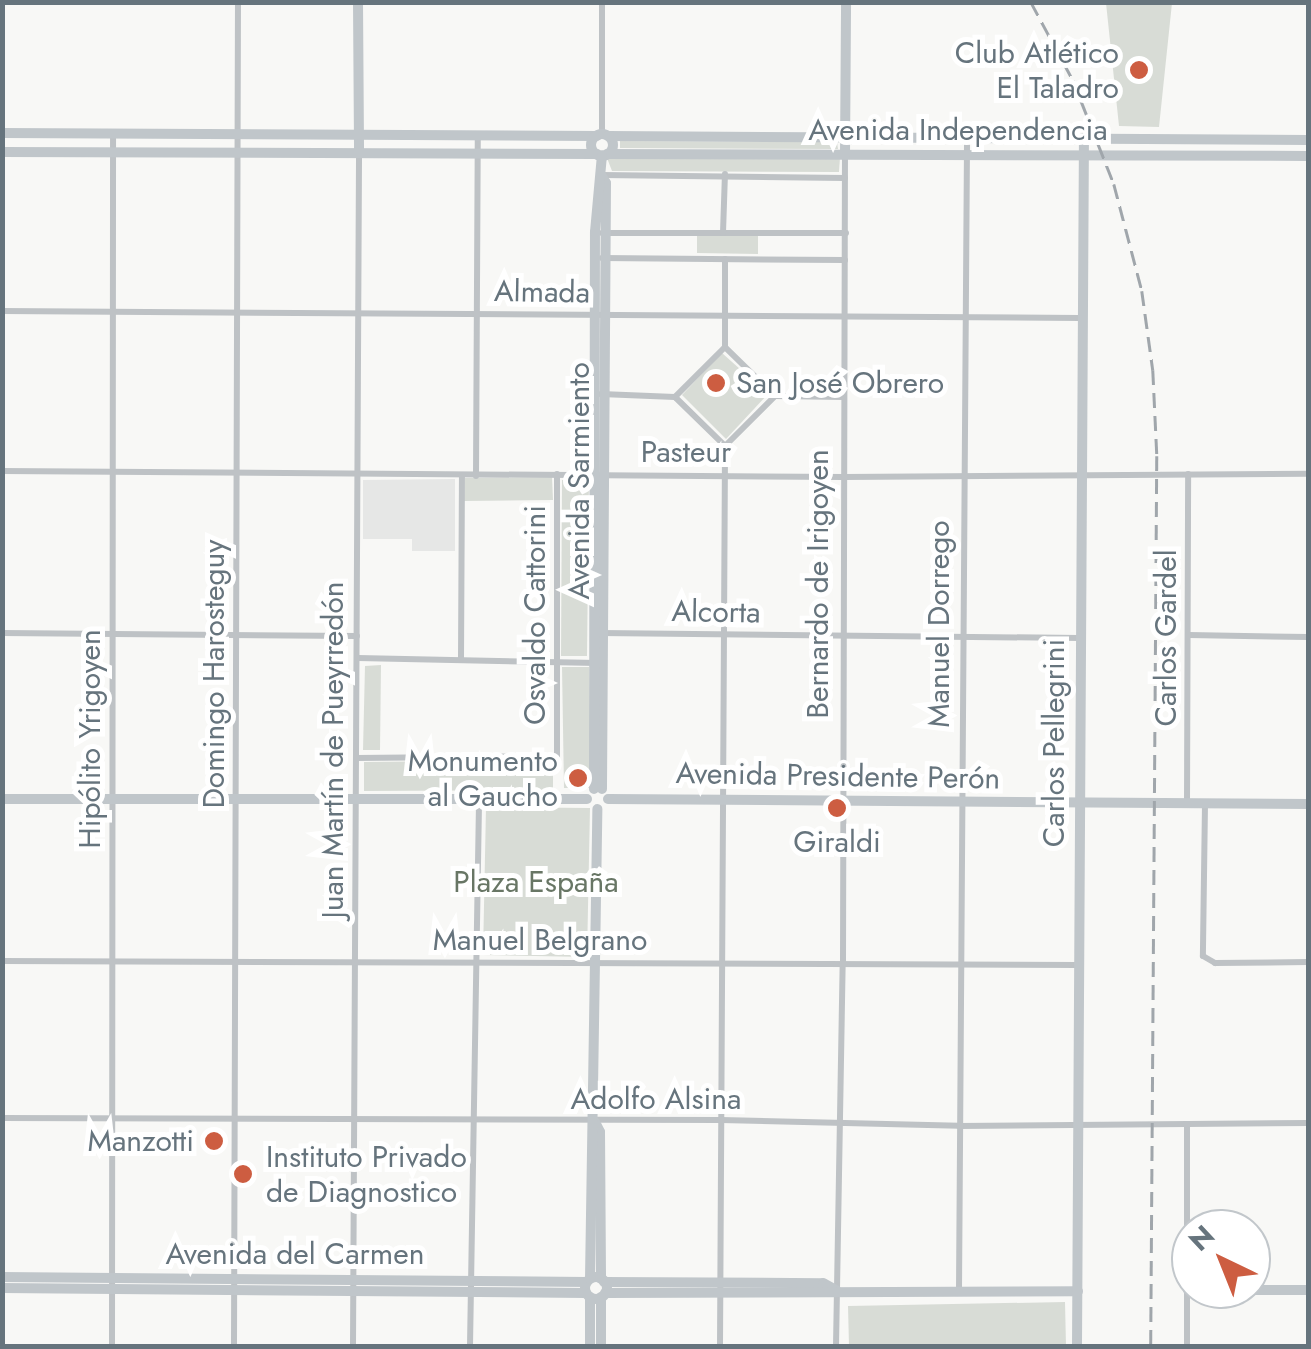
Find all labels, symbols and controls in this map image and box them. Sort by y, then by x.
place label: Club Atlético El Taladro [955,35,1119,106]
marker: Club Atlético El Taladro [1128,59,1150,81]
street label: Avenida Independencia [808,112,1108,148]
street label: Almada [494,273,590,311]
street label: Avenida Sarmiento [561,362,597,600]
place label: San José Obrero [736,365,944,401]
marker: San José Obrero [705,372,727,394]
street label: Pasteur [641,434,731,470]
street label: Bernardo de Irigoyen [800,449,836,719]
street label: Osvaldo Cattorini [517,505,553,725]
street label: Manuel Dorrego [921,520,957,728]
street label: Domingo Harosteguy [196,539,232,809]
street label: Carlos Gardel [1148,549,1184,727]
street label: Juan Martín de Pueyrredón [315,581,351,919]
street label: Alcorta [671,593,761,631]
street label: Hipólito Yrigoyen [72,629,108,849]
street label: Carlos Pellegrini [1036,639,1072,847]
place label: Monumento al Gaucho [408,743,558,814]
street label: Avenida Presidente Perón [675,755,1001,797]
marker: Monumento al Gaucho [567,767,589,789]
marker: Giraldi [826,797,848,819]
place label: Giraldi [793,824,881,860]
park label: Plaza España [453,864,619,900]
street label: Manuel Belgrano [433,922,647,958]
street label: Adolfo Alsina [571,1081,741,1117]
place label: Manzotti [88,1123,194,1159]
marker: Manzotti [203,1130,225,1152]
place label: Instituto Privado de Diagnostico [266,1139,467,1210]
marker: Instituto Privado de Diagnostico [230,1161,256,1187]
north arrow [1171,1209,1271,1309]
text: N [1179,1216,1224,1261]
street label: Avenida del Carmen [166,1236,424,1272]

